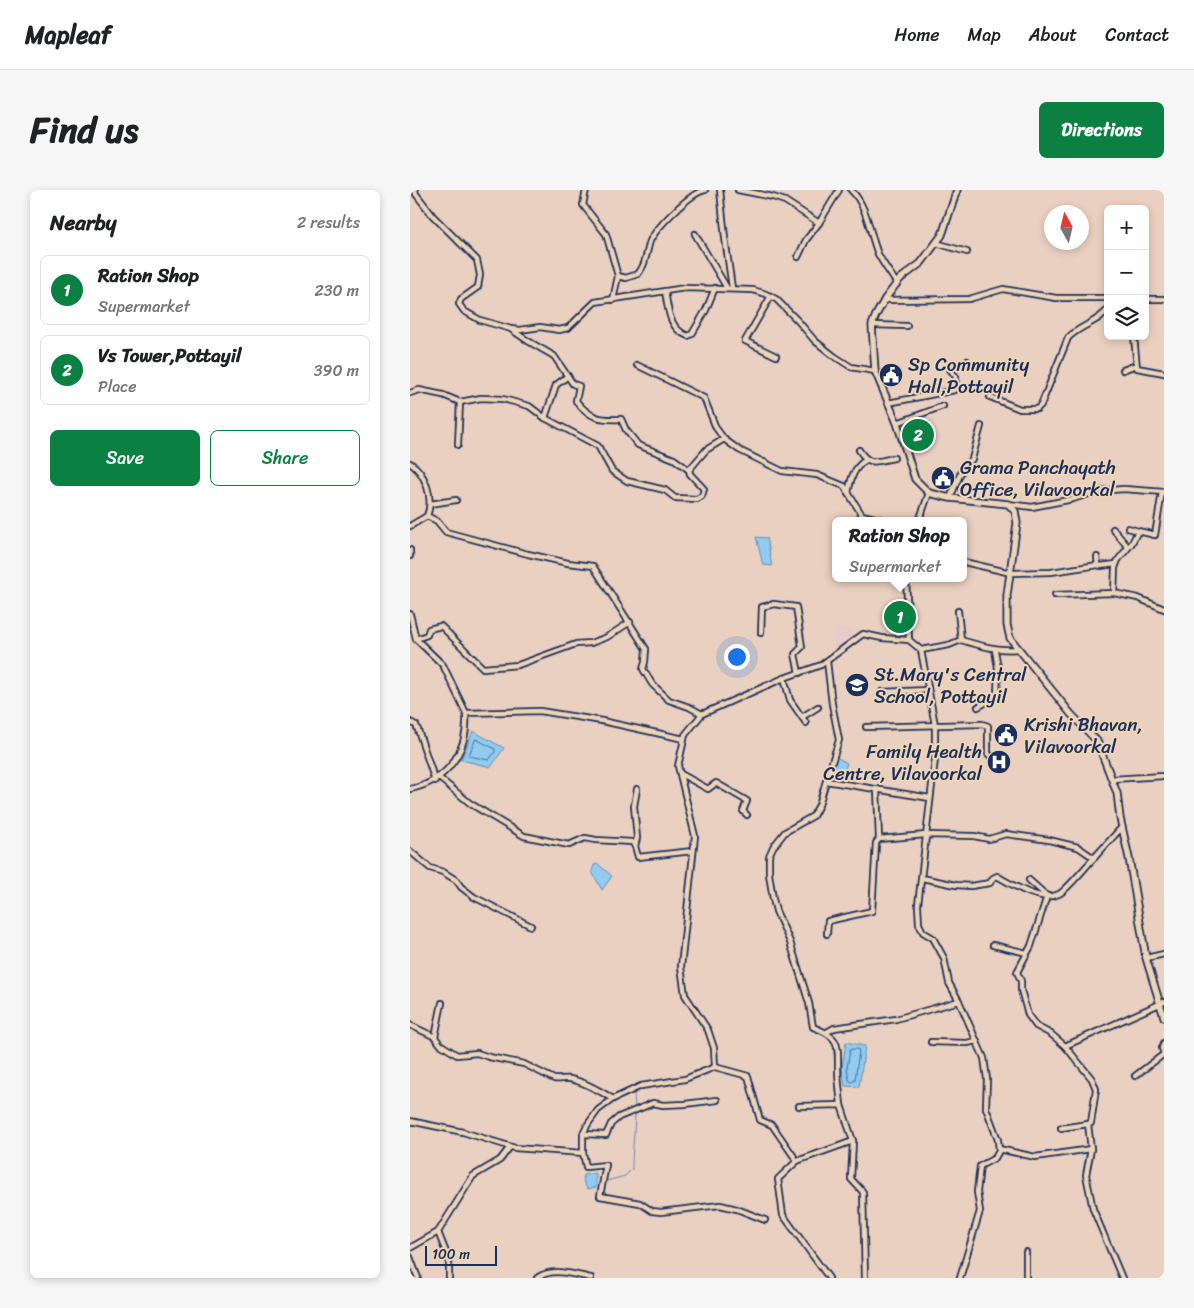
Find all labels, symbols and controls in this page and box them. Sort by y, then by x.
text: Mapleaf [25,14,111,56]
text: Home [895,19,940,51]
text: Map [968,19,1001,51]
text: About [1029,19,1077,51]
text: Contact [1105,19,1169,51]
text: Find us [30,99,138,161]
button: Directions [1039,102,1164,158]
text: Nearby [50,204,116,242]
north arrow [1044,205,1089,250]
map controls [1104,205,1149,340]
button: + [1104,205,1149,250]
text: 2 results [297,208,360,237]
button: − [1104,250,1149,295]
text: Ration Shop [98,259,199,292]
text: 1 [64,276,70,305]
text: 230 m [314,276,359,305]
text: Supermarket [98,292,190,321]
button: layers [1104,295,1149,340]
text: Vs Tower,Pottayil [98,339,241,372]
place label: Sp Community Hall,Pottayil [908,348,1030,403]
text: 2 [62,356,72,385]
text: 390 m [314,356,359,385]
public building icon: Sp Community Hall,Pottayil [878,362,904,388]
text: Place [98,372,137,401]
pin: 2 [902,416,934,454]
button: Save [50,430,200,486]
button: Share [210,430,360,486]
place label: Grama Panchayath Office, Vilavoorkal [960,451,1116,506]
public building icon: Grama Panchayath Office, Vilavoorkal [930,465,956,491]
popup [832,517,967,582]
text: Ration Shop [849,519,950,552]
text: Supermarket [849,552,941,581]
pin: 1 [884,598,916,636]
your location [724,644,750,670]
place label: St.Mary's Central School, Pottayil [874,658,1027,713]
school or university icon: St.Mary's Central School, Pottayil [844,672,870,698]
place label: Krishi Bhavan, Vilavoorkal [1024,708,1143,763]
public building icon: Krishi Bhavan, Vilavoorkal [993,722,1019,748]
place label: Family Health Centre, Vilavoorkal [823,735,983,790]
hospital icon: Family Health Centre, Vilavoorkal [986,749,1012,775]
text: 100 m [432,1242,470,1267]
scale bar [425,1243,498,1266]

